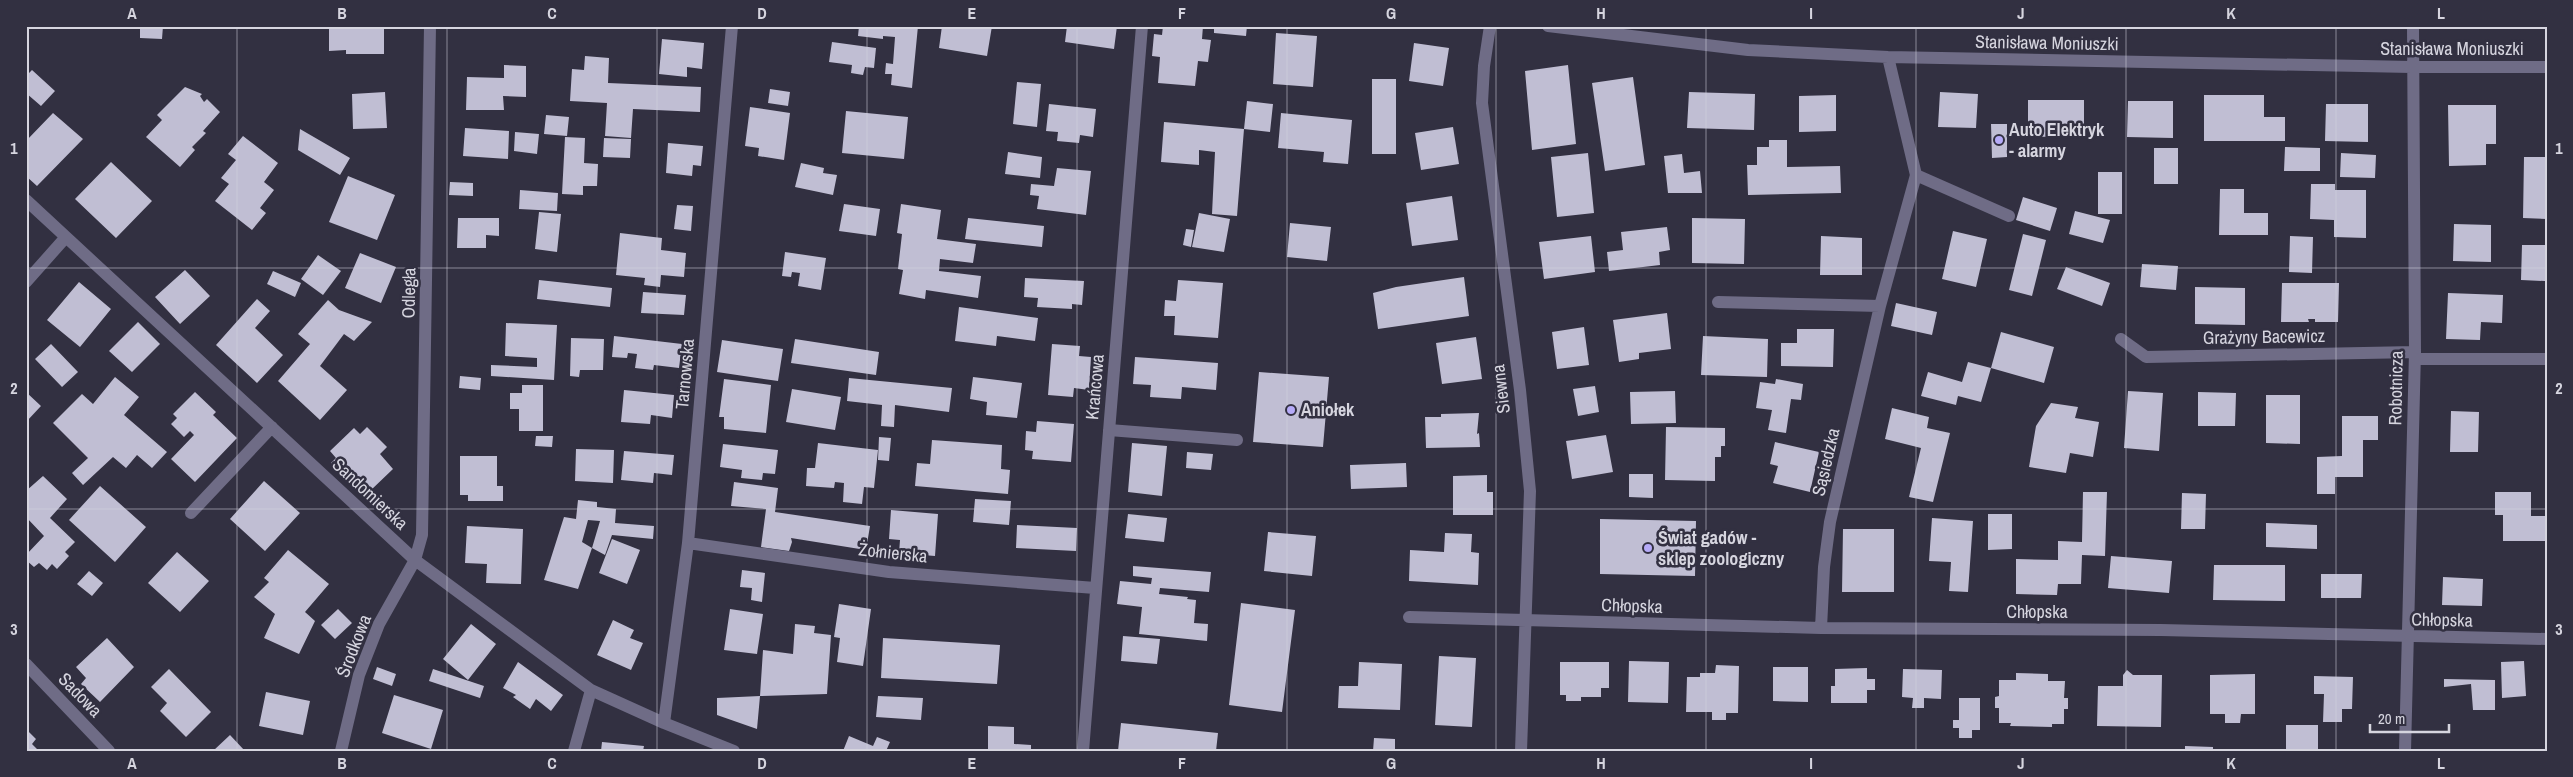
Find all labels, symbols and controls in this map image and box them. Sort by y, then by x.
text: A [127,2,137,24]
text: B [337,2,347,24]
text: C [547,2,557,24]
text: D [757,2,767,24]
text: E [968,2,977,24]
text: F [1178,2,1186,24]
text: G [1386,2,1396,24]
text: H [1596,2,1606,24]
text: I [1809,2,1813,24]
text: J [2017,2,2025,24]
text: K [2226,2,2236,24]
text: L [2437,2,2445,24]
street label: Stanisława Moniuszki [1975,29,2119,56]
street label: Stanisława Moniuszki [2380,36,2524,61]
place label: Auto Elektryk - alarmy [2009,117,2105,163]
marker: Auto Elektryk - alarmy [1993,134,2005,146]
text: 1 [10,137,18,159]
text: 1 [2555,137,2563,159]
street label: Odległa [396,267,421,319]
street label: Grażyny Bacewicz [2203,323,2325,350]
street label: Tarnowska [669,338,700,410]
street label: Robotnicza [2382,350,2409,426]
street label: Krańcowa [1079,353,1110,421]
street label: Siewna [1485,363,1516,415]
text: 2 [10,377,18,399]
text: 2 [2555,377,2563,399]
place label: Aniołek [1301,397,1355,422]
marker: Aniołek [1285,404,1297,416]
street label: Sąsiedzka [1806,425,1845,498]
street label: Sandomierska [327,452,414,535]
place label: Świat gadów - sklep zoologiczny [1658,525,1785,571]
street label: Żołnierska [857,536,929,569]
marker: Świat gadów - sklep zoologiczny [1642,542,1654,554]
street label: Chłopska [1601,592,1663,619]
street label: Chłopska [2006,599,2068,624]
street label: Chłopska [2411,606,2473,633]
street label: Środkowa [330,611,377,681]
text: 3 [10,618,18,640]
text: 3 [2555,618,2563,640]
street label: Sadowa [53,667,108,723]
scale bar [2370,702,2449,734]
text: 20 m [2378,708,2405,729]
text: A [127,752,137,774]
text: B [337,752,347,774]
text: C [547,752,557,774]
text: D [757,752,767,774]
text: E [968,752,977,774]
text: F [1178,752,1186,774]
text: G [1386,752,1396,774]
text: H [1596,752,1606,774]
text: I [1809,752,1813,774]
text: J [2017,752,2025,774]
text: K [2226,752,2236,774]
text: L [2437,752,2445,774]

